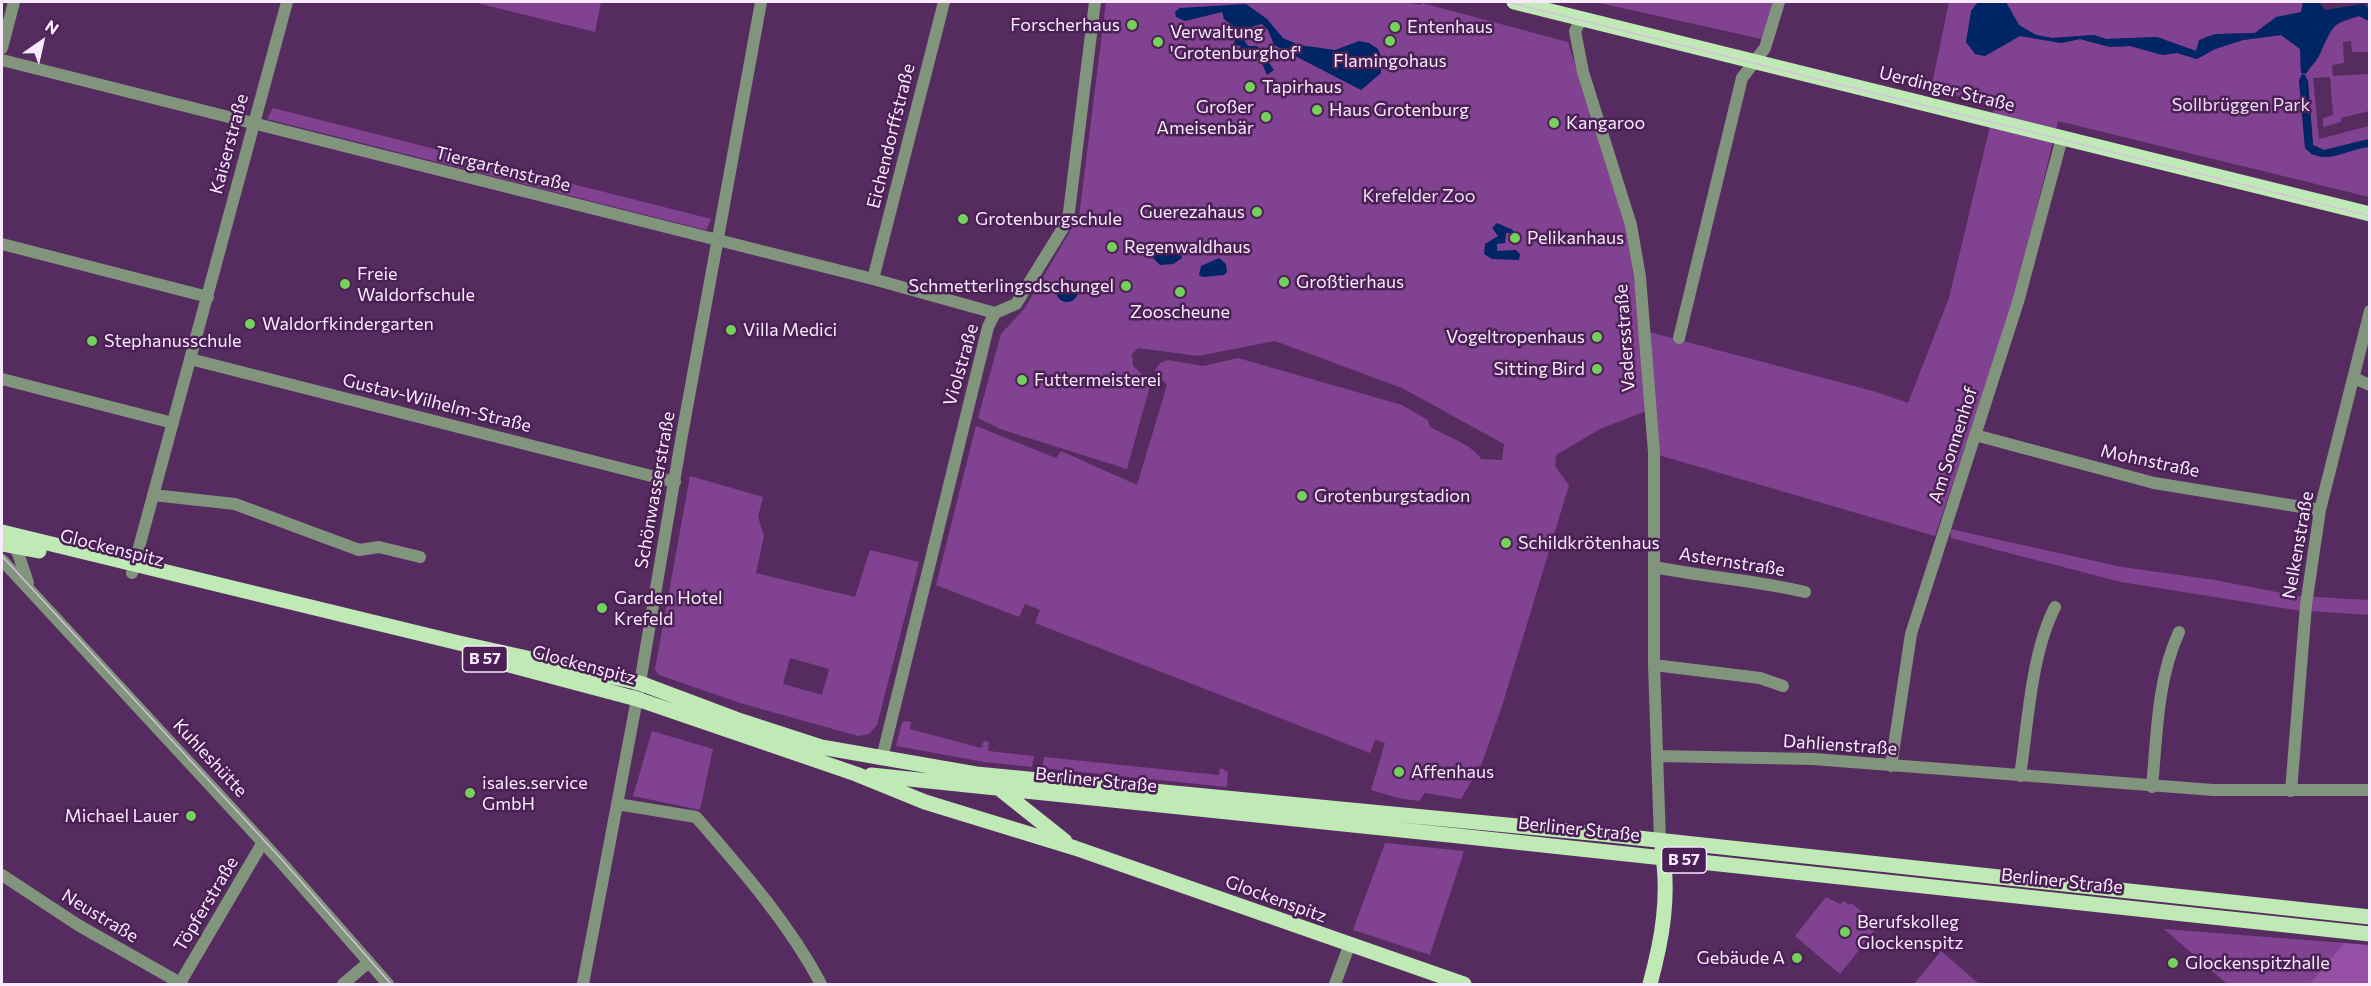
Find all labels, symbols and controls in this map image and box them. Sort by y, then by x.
north arrow [12,12,72,72]
place label: Forscherhaus [1010,14,1120,36]
text: N [42,15,63,38]
place label: Entenhaus [1407,16,1493,38]
marker: Forscherhaus [1125,18,1139,32]
marker: Entenhaus [1388,20,1402,34]
place label: Verwaltung 'Grotenburghof' [1170,21,1301,63]
marker: Flamingohaus [1383,34,1397,48]
marker: Verwaltung 'Grotenburghof' [1151,35,1165,49]
place label: Flamingohaus [1333,50,1447,72]
street label: Eichendorffstraße [863,61,919,211]
street label: Uerdinger Straße [1877,62,2017,116]
place label: Tapirhaus [1262,76,1342,98]
marker: Tapirhaus [1243,80,1257,94]
street label: Kaiserstraße [205,91,253,197]
park label: Sollbrüggen Park [2172,94,2310,116]
place label: Großer Ameisenbär [1157,96,1254,138]
place label: Haus Grotenburg [1329,99,1469,121]
marker: Haus Grotenburg [1310,103,1324,117]
marker: Großer Ameisenbär [1259,110,1273,124]
place label: Kangaroo [1566,112,1645,134]
marker: Kangaroo [1547,116,1561,130]
street label: Tiergartenstraße [433,142,573,196]
park label: Krefelder Zoo [1362,185,1476,207]
place label: Guerezahaus [1140,201,1245,223]
marker: Guerezahaus [1250,205,1264,219]
place label: Grotenburgschule [975,208,1122,230]
marker: Grotenburgschule [956,212,970,226]
place label: Pelikanhaus [1527,227,1624,249]
marker: Pelikanhaus [1508,231,1522,245]
place label: Regenwaldhaus [1124,236,1251,258]
marker: Regenwaldhaus [1105,240,1119,254]
place label: Freie Waldorfschule [357,263,475,306]
place label: Großtierhaus [1296,271,1404,293]
place label: Schmetterlingsdschungel [909,275,1114,297]
marker: Großtierhaus [1277,275,1291,289]
marker: Freie Waldorfschule [338,277,352,291]
marker: Schmetterlingsdschungel [1119,279,1133,293]
street label: Vadersstraße [1610,283,1640,393]
marker: Zooscheune [1173,285,1187,299]
place label: Zooscheune [1130,301,1230,323]
place label: Waldorfkindergarten [262,313,434,335]
marker: Waldorfkindergarten [243,317,257,331]
place label: Villa Medici [743,319,837,341]
street label: Violstraße [939,321,983,409]
marker: Villa Medici [724,323,738,337]
place label: Vogeltropenhaus [1446,326,1585,348]
place label: Stephanusschule [104,330,242,352]
marker: Vogeltropenhaus [1590,330,1604,344]
marker: Stephanusschule [85,334,99,348]
place label: Sitting Bird [1493,358,1585,380]
marker: Sitting Bird [1590,362,1604,376]
street label: Gustav-Wilhelm-Straße [340,369,534,437]
place label: Futtermeisterei [1034,369,1161,391]
marker: Futtermeisterei [1015,373,1029,387]
street label: Am Sonnenhof [1924,384,1982,506]
street label: Schönwasserstraße [631,410,679,570]
street label: Mohnstraße [2098,440,2202,482]
place label: Grotenburgstadion [1314,485,1470,507]
marker: Grotenburgstadion [1295,489,1309,503]
street label: Nelkenstraße [2278,489,2318,601]
street label: Glockenspitz [58,525,166,571]
place label: Schildkrötenhaus [1518,532,1660,554]
marker: Schildkrötenhaus [1499,536,1513,550]
street label: Asternstraße [1677,543,1787,581]
place label: Garden Hotel Krefeld [614,587,723,630]
marker: Garden Hotel Krefeld [595,601,609,615]
street label: Glockenspitz [530,641,638,689]
road number: B 57 [462,646,508,672]
street label: Kuhleshütte [168,714,252,802]
street label: Dahlienstraße [1782,730,1898,760]
place label: Affenhaus [1411,761,1494,783]
street label: Berliner Straße [1034,763,1158,797]
marker: Affenhaus [1392,765,1406,779]
place label: isales.service GmbH [482,772,588,814]
marker: isales.service GmbH [463,786,477,800]
place label: Michael Lauer [65,805,179,827]
marker: Michael Lauer [184,809,198,823]
street label: Berliner Straße [1517,812,1641,846]
road number: B 57 [1662,847,1706,873]
street label: Töpferstraße [169,853,243,955]
street label: Berliner Straße [2000,864,2124,898]
street label: Glockenspitz [1222,871,1330,927]
street label: Neustraße [58,885,142,947]
place label: Berufskolleg Glockenspitz [1857,911,1963,954]
marker: Berufskolleg Glockenspitz [1838,925,1852,939]
place label: Gebäude A [1697,947,1785,969]
marker: Gebäude A [1790,951,1804,965]
place label: Glockenspitzhalle [2185,952,2330,974]
marker: Glockenspitzhalle [2166,956,2180,970]

